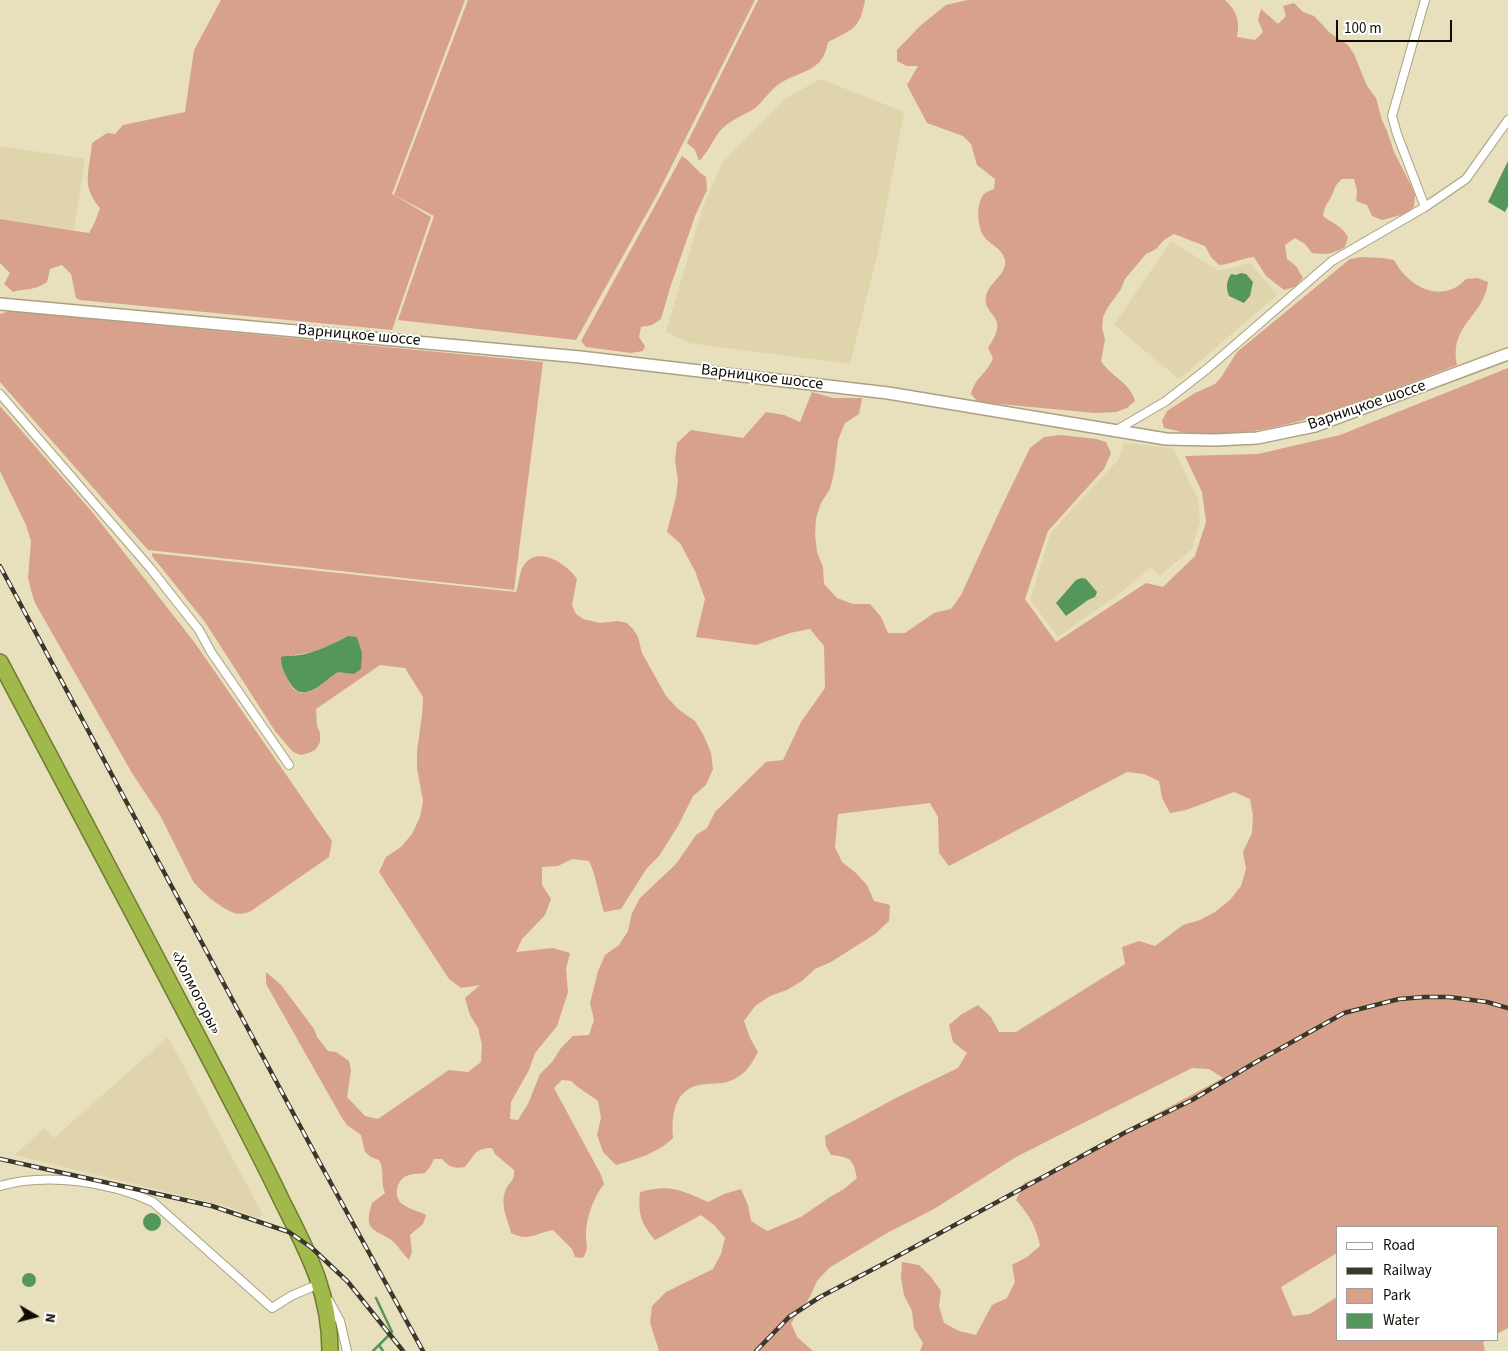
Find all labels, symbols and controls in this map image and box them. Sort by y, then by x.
scale bar [1338,10,1454,42]
text: 100 m [1344,18,1382,39]
street label: Варницкое шоссе [297,321,421,351]
street label: Варницкое шоссе [700,361,824,395]
street label: Варницкое шоссе [1306,377,1428,435]
street label: «Холмогоры» [166,948,224,1038]
legend [1336,1226,1498,1341]
text: Road [1383,1235,1415,1256]
text: Railway [1383,1260,1432,1281]
text: Park [1383,1285,1411,1306]
north arrow [10,1291,60,1341]
text: Water [1383,1310,1419,1331]
text: N [39,1312,60,1324]

